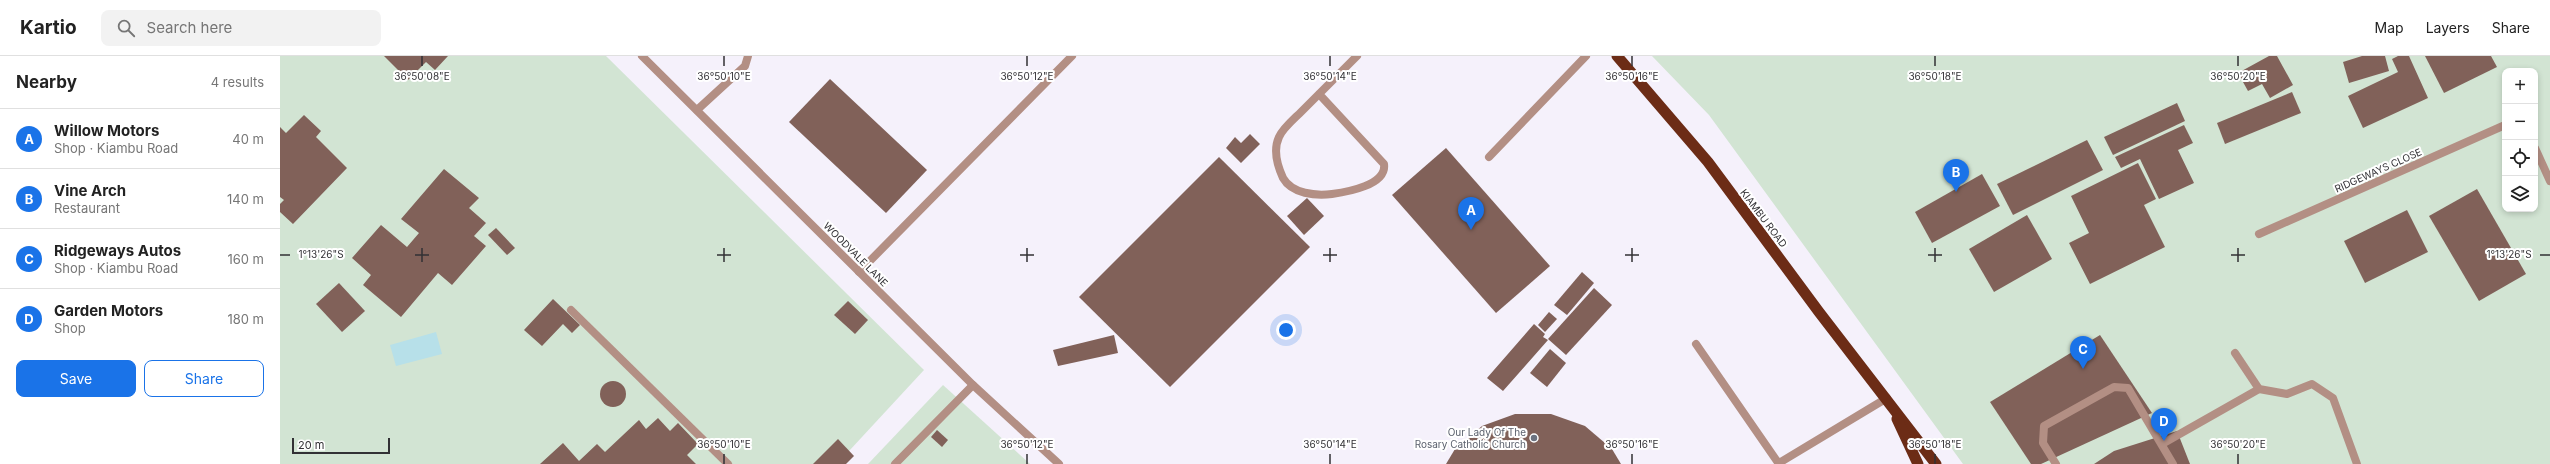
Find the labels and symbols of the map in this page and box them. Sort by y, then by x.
text: 36°50'08"E [394,70,450,82]
text: 36°50'10"E [697,70,751,82]
text: 36°50'12"E [1000,70,1054,82]
text: 36°50'14"E [1303,70,1357,82]
text: 36°50'16"E [1605,70,1659,82]
text: 36°50'18"E [1908,70,1962,82]
text: 36°50'20"E [2210,70,2266,82]
street label: RIDGEWAYS CLOSE [2333,145,2423,195]
pin: B [1943,159,1969,192]
street label: KIAMBU ROAD [1738,186,1790,250]
pin: A [1458,197,1484,230]
street label: WOODVALE LANE [821,219,891,289]
text: 1°13'26"S [298,248,344,260]
text: 1°13'26"S [2486,248,2532,260]
your location [1276,320,1296,340]
pin: C [2070,336,2096,369]
pin: D [2151,408,2177,441]
place label: Our Lady Of The Rosary Catholic Church [1415,426,1526,450]
marker: Our Lady Of The Rosary Catholic Church [1529,433,1539,443]
scale bar [292,436,390,455]
text: 36°50'10"E [697,438,751,450]
text: 36°50'12"E [1000,438,1054,450]
text: 36°50'14"E [1303,438,1357,450]
text: 36°50'16"E [1605,438,1659,450]
text: 36°50'18"E [1908,438,1962,450]
text: 36°50'20"E [2210,438,2266,450]

